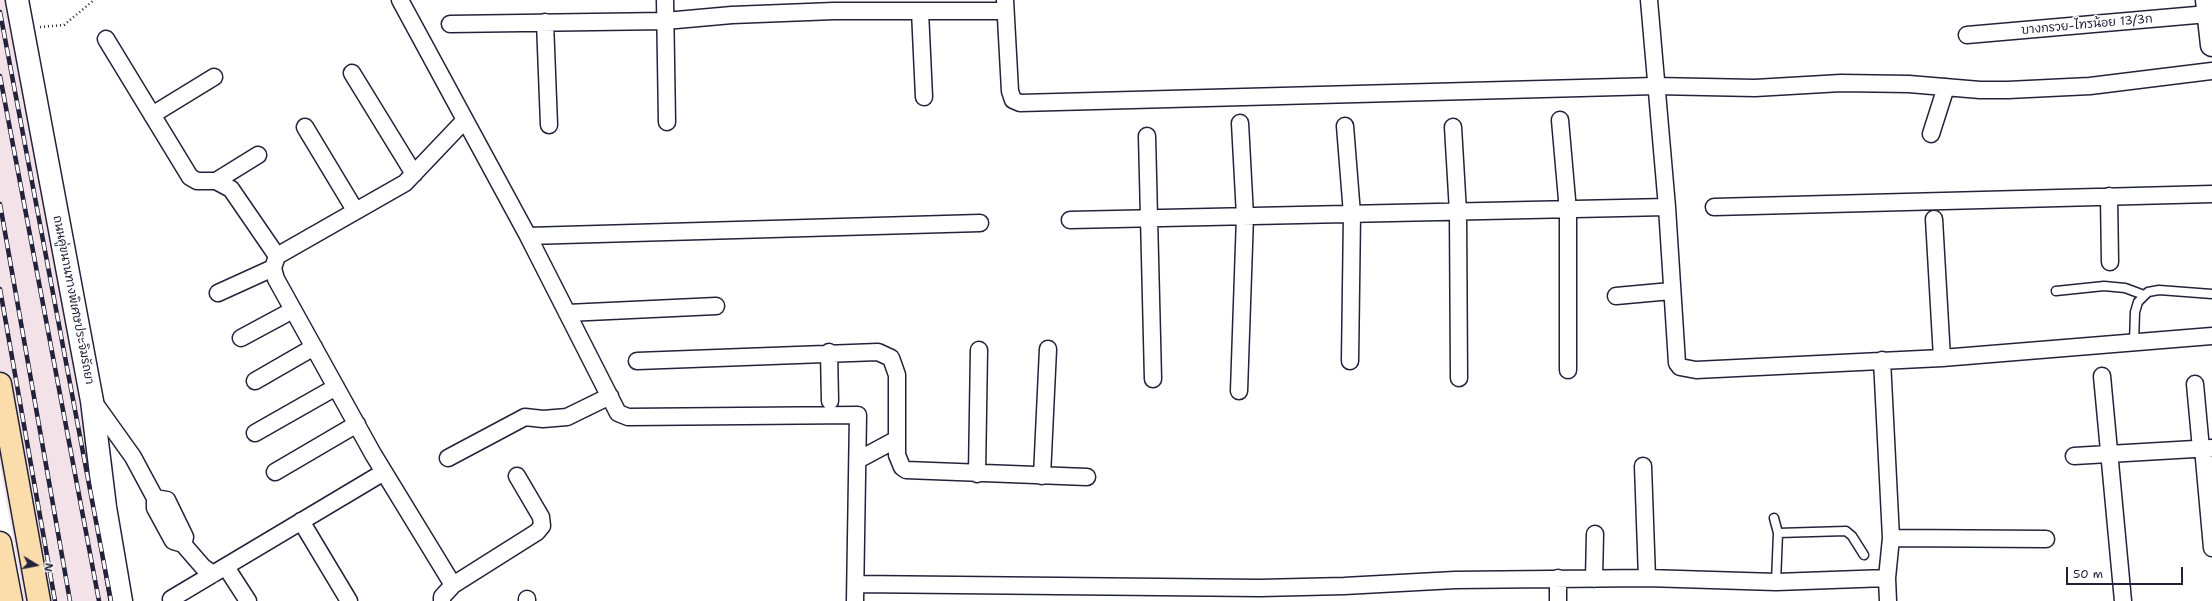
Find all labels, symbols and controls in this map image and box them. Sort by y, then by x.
street label: บางกรวย-ไทรน้อย 13/3ก [2021,12,2153,38]
street label: ถนนคู่ขนานทางพิเศษประจิมรัถยา [50,214,96,386]
north arrow [16,545,56,585]
scale bar [2068,559,2185,585]
text: N [40,562,56,573]
text: 50 m [2073,566,2103,582]

